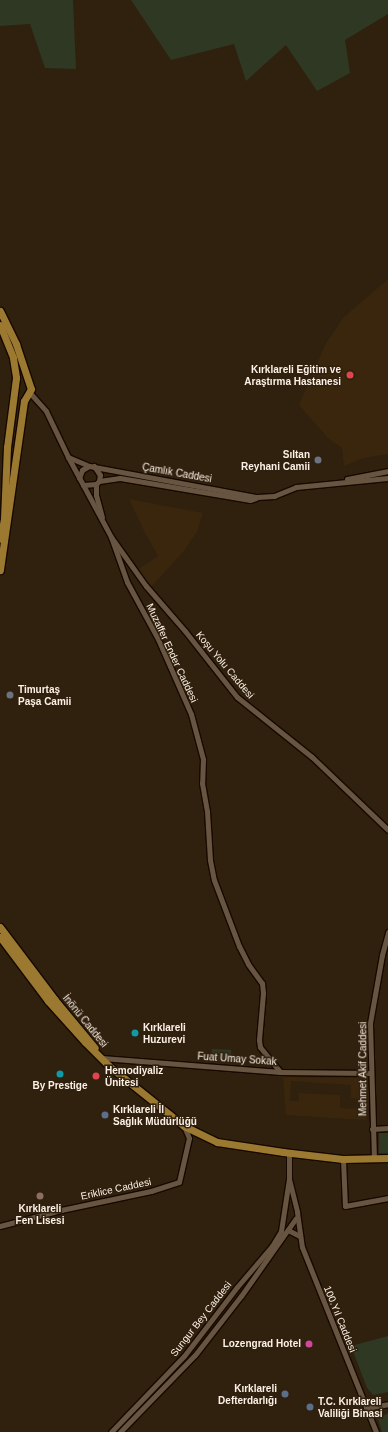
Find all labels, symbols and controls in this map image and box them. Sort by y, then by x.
place label: Kırklareli Eğitim ve Araştırma Hastanesi [244,363,341,386]
marker: Kırklareli Eğitim ve Araştırma Hastanesi [344,369,356,381]
place label: Sıltan Reyhani Camii [241,448,310,472]
marker: Sıltan Reyhani Camii [313,455,323,465]
street label: Çamlık Caddesi [141,461,213,485]
street label: Muzaffer Ender Caddesi [144,602,200,704]
street label: Koşu Yolu Caddesi [193,629,257,701]
place label: Timurtaş Paşa Camii [18,683,71,706]
marker: Timurtaş Paşa Camii [5,690,15,700]
street label: İnönü Caddesi [60,992,110,1050]
place label: Kırklareli Huzurevi [143,1021,186,1044]
street label: Mehmet Akif Caddesi [357,1021,369,1117]
marker: Kırklareli Huzurevi [130,1028,140,1038]
street label: Fuat Umay Sokak [197,1050,277,1068]
place label: Hemodiyaliz Ünitesi [105,1064,163,1088]
marker: By Prestige [55,1069,65,1079]
marker: Hemodiyaliz Ünitesi [90,1070,102,1082]
place label: By Prestige [32,1080,88,1092]
place label: Kırklareli İl Sağlık Müdürlüğü [113,1103,197,1126]
marker: Kırklareli İl Sağlık Müdürlüğü [100,1110,110,1120]
street label: Eriklice Caddesi [80,1176,152,1202]
marker: Kırklareli Fen Lisesi [35,1191,45,1201]
place label: Kırklareli Fen Lisesi [16,1202,64,1226]
street label: Sungur Bey Caddesi [168,1279,234,1359]
street label: 100.Yıl Caddesi [321,1284,359,1354]
place label: Lozengrad Hotel [223,1338,301,1350]
marker: Lozengrad Hotel [304,1339,314,1349]
place label: Kırklareli Defterdarlığı [218,1382,277,1406]
marker: Kırklareli Defterdarlığı [280,1389,290,1399]
place label: T.C. Kırklareli Valiliği Binasi [318,1395,382,1418]
marker: T.C. Kırklareli Valiliği Binasi [305,1402,315,1412]

